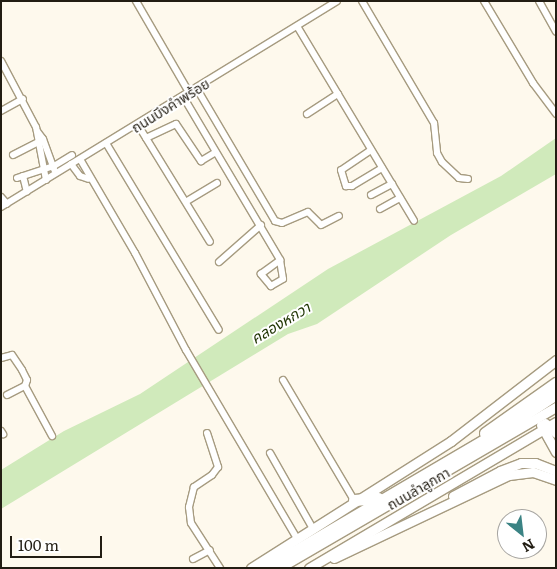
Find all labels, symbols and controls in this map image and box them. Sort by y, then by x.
street label: ถนนบึงคำพร้อย [128,74,212,136]
water label: คลองหกวา [247,297,313,347]
street label: ถนนลำลูกกา [384,463,452,513]
north arrow [497,509,547,559]
scale bar [12,526,105,558]
text: 100 m [18,533,59,556]
text: N [519,535,539,558]

